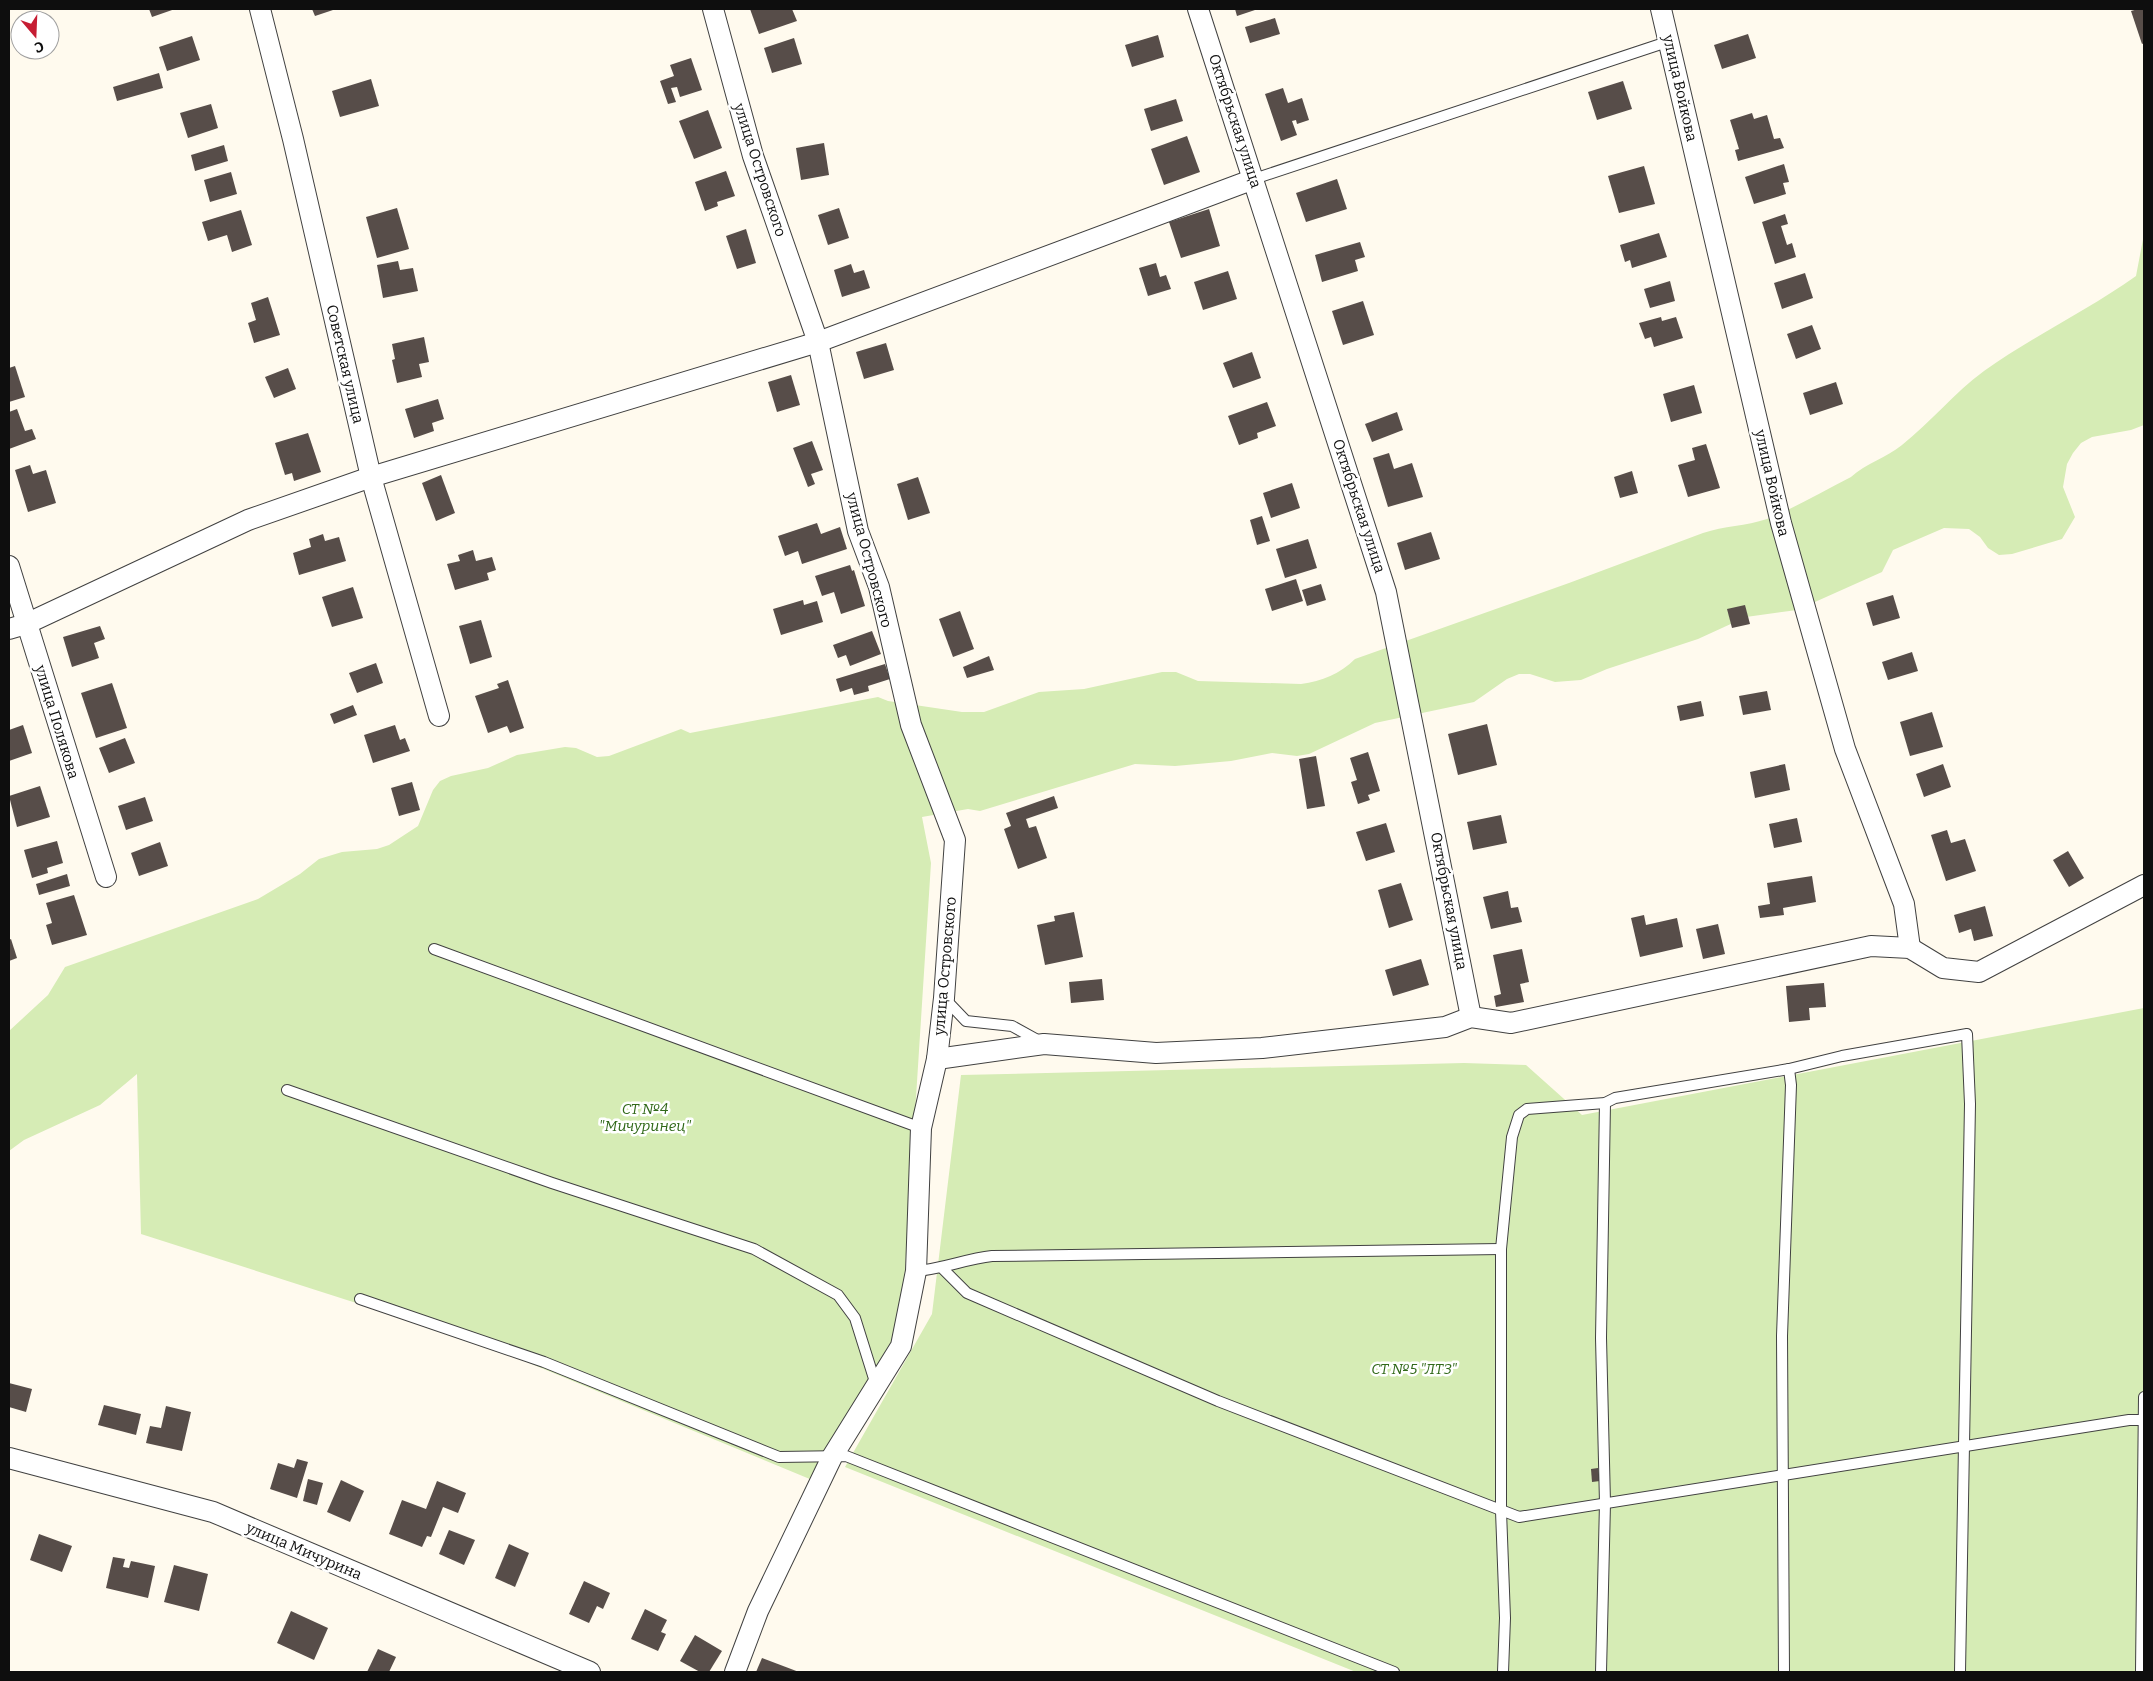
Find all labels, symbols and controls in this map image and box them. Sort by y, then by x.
north arrow [10,10,60,60]
street label: улица Войкова [1659,32,1701,143]
text: С [32,37,46,56]
street label: Октябрьская улица [1205,52,1265,190]
street label: улица Островского [730,100,790,239]
street label: Советская улица [323,303,367,425]
street label: улица Войкова [1751,427,1793,538]
street label: Октябрьская улица [1329,437,1389,575]
street label: улица Островского [842,489,896,630]
street label: улица Полякова [31,662,83,781]
street label: Октябрьская улица [1427,831,1471,971]
street label: улица Островского [930,896,960,1037]
park label: СТ №4 "Мичуринец" [599,1100,692,1135]
park label: СТ №5 "ЛТЗ" [1371,1360,1457,1378]
street label: улица Мичурина [242,1518,365,1584]

